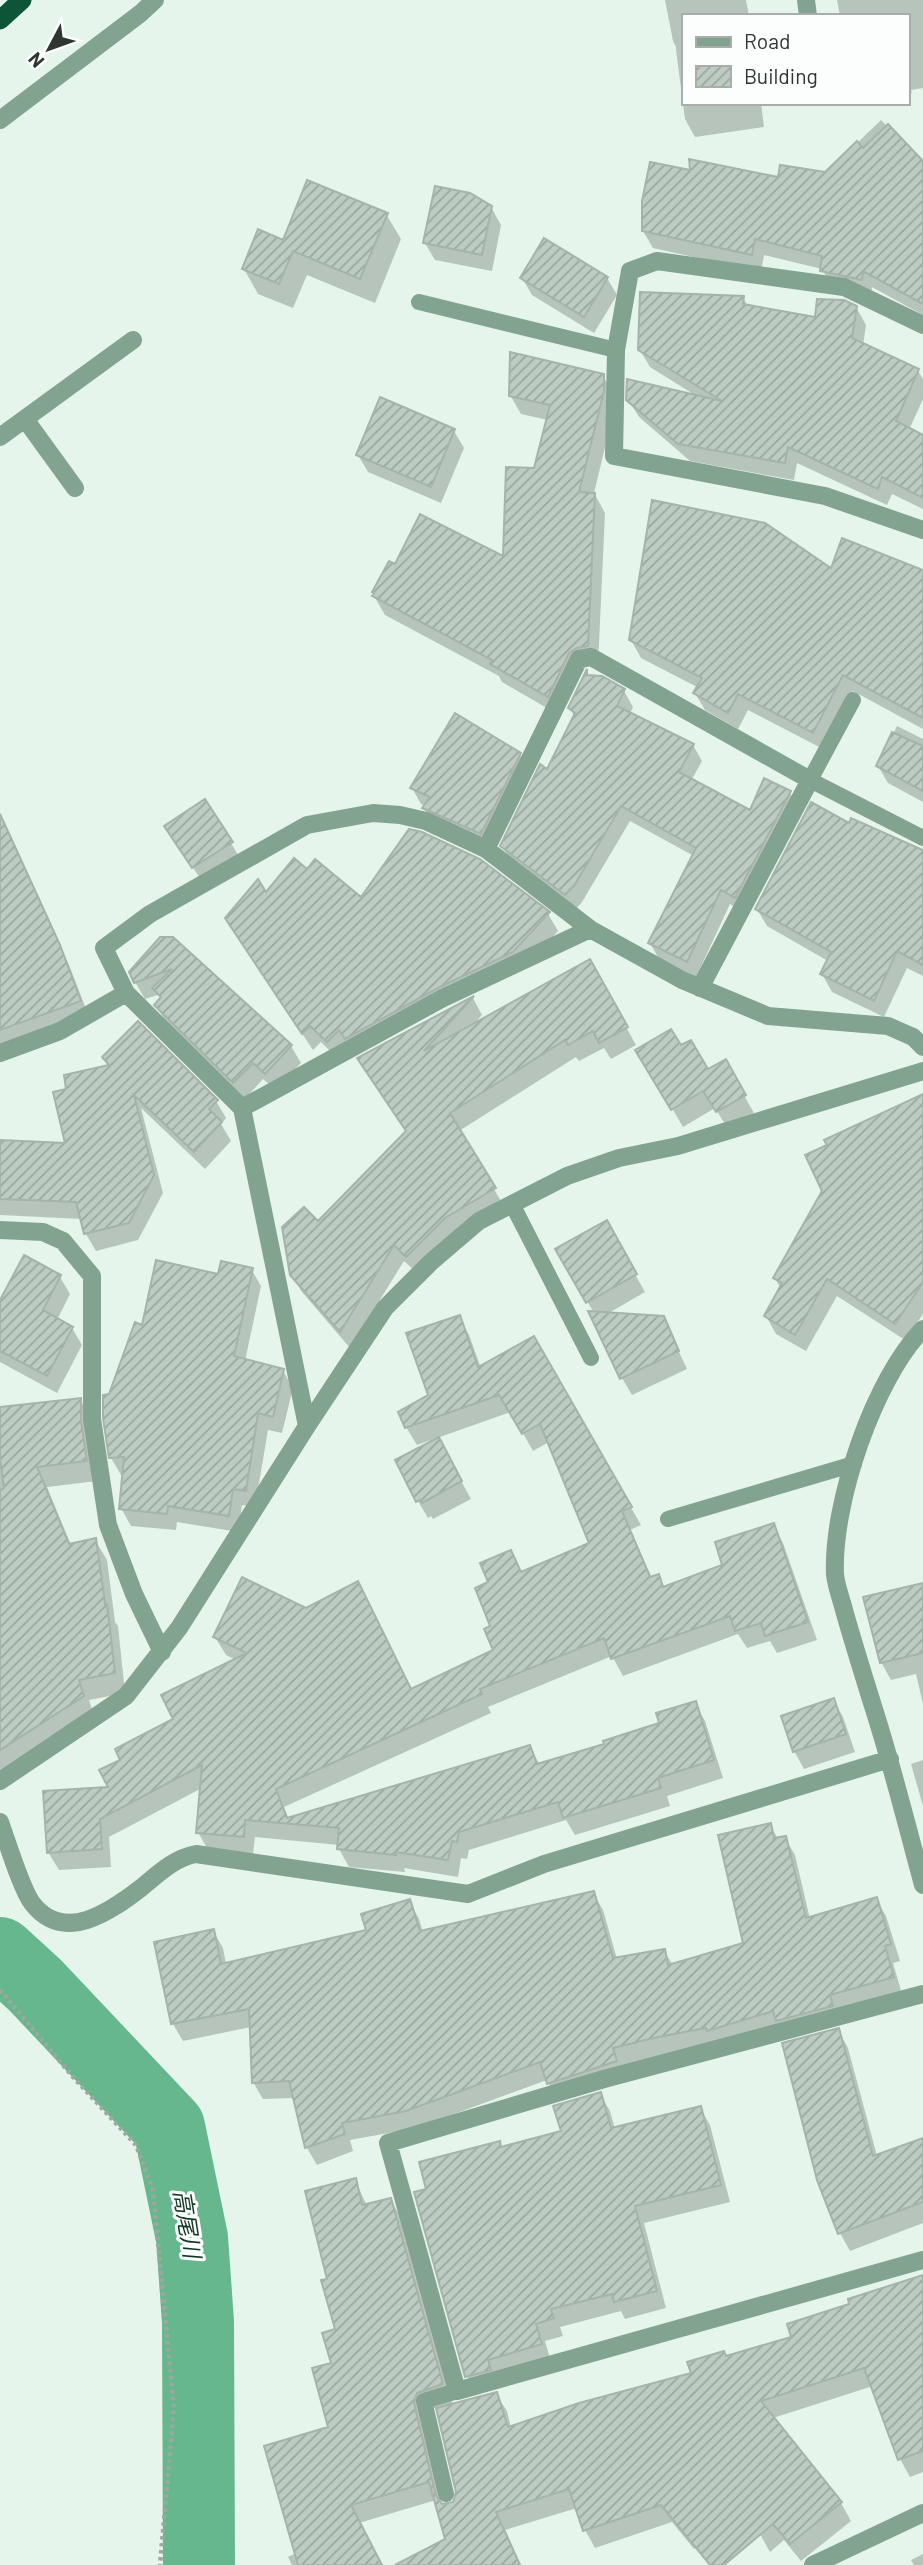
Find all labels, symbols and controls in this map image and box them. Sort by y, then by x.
north arrow [14,14,84,84]
legend [682,14,909,105]
text: Road [744,28,790,53]
text: N [23,48,49,73]
text: Building [744,63,818,88]
water label: 高尾川 [169,2188,208,2263]

